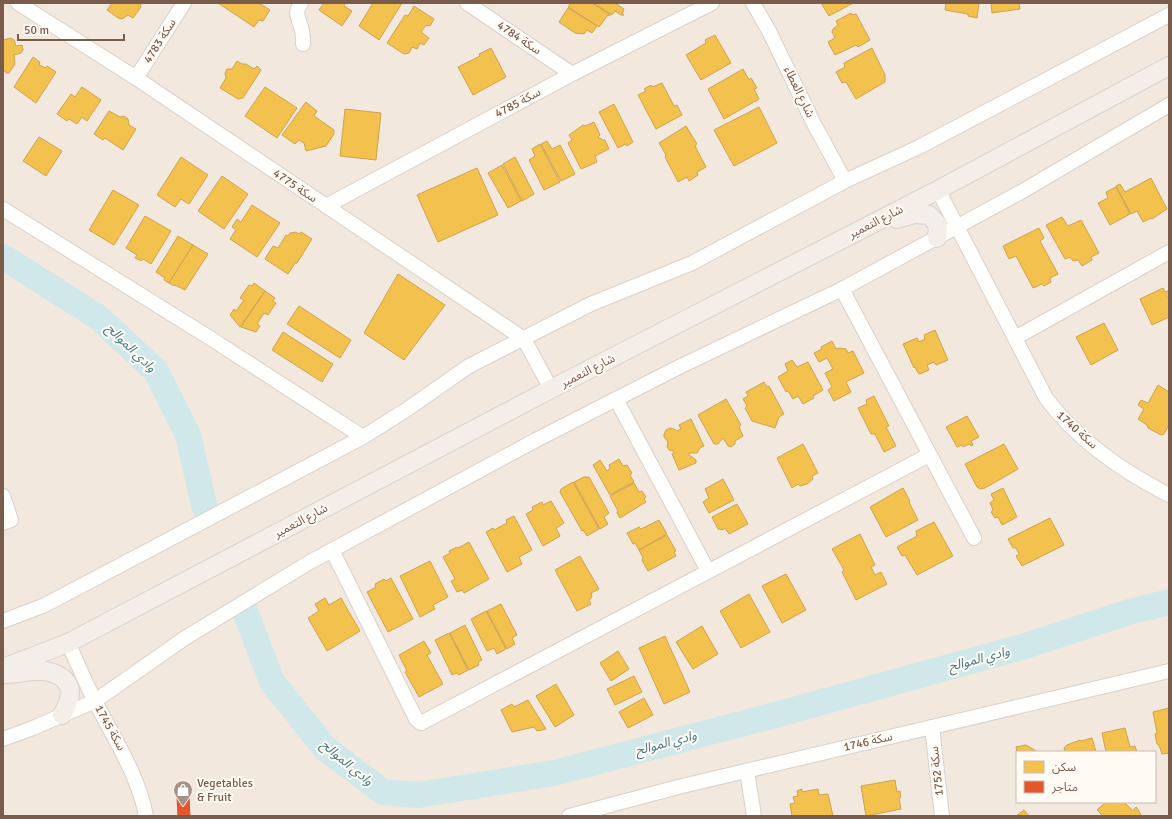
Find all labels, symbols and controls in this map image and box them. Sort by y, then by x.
scale bar [18,16,124,42]
street label: سكة 4783 [140,16,180,66]
street label: سكة 4784 [494,18,544,58]
text: 50 m [24,23,49,38]
street label: شارع العطاء [779,64,818,121]
street label: سكة 4785 [492,85,544,121]
street label: سكة 4775 [270,166,320,206]
street label: شارع التعمير [845,202,906,243]
water label: وادي الموالح [101,320,159,377]
street label: شارع التعمير [557,351,618,392]
street label: سكة 1740 [1053,408,1101,452]
street label: شارع التعمير [271,501,331,543]
water label: وادي الموالح [946,643,1012,677]
street label: سكة 1745 [91,703,129,753]
water label: وادي الموالح [633,727,699,761]
street label: سكة 1746 [842,729,894,755]
water label: وادي الموالح [316,736,376,791]
street label: سكة 1752 [927,745,947,797]
legend [1016,751,1156,803]
text: سكن [1052,760,1076,775]
place label: Vegetables & Fruit [197,776,253,805]
shop icon: Vegetables & Fruit [172,779,194,807]
text: متاجر [1051,780,1078,795]

